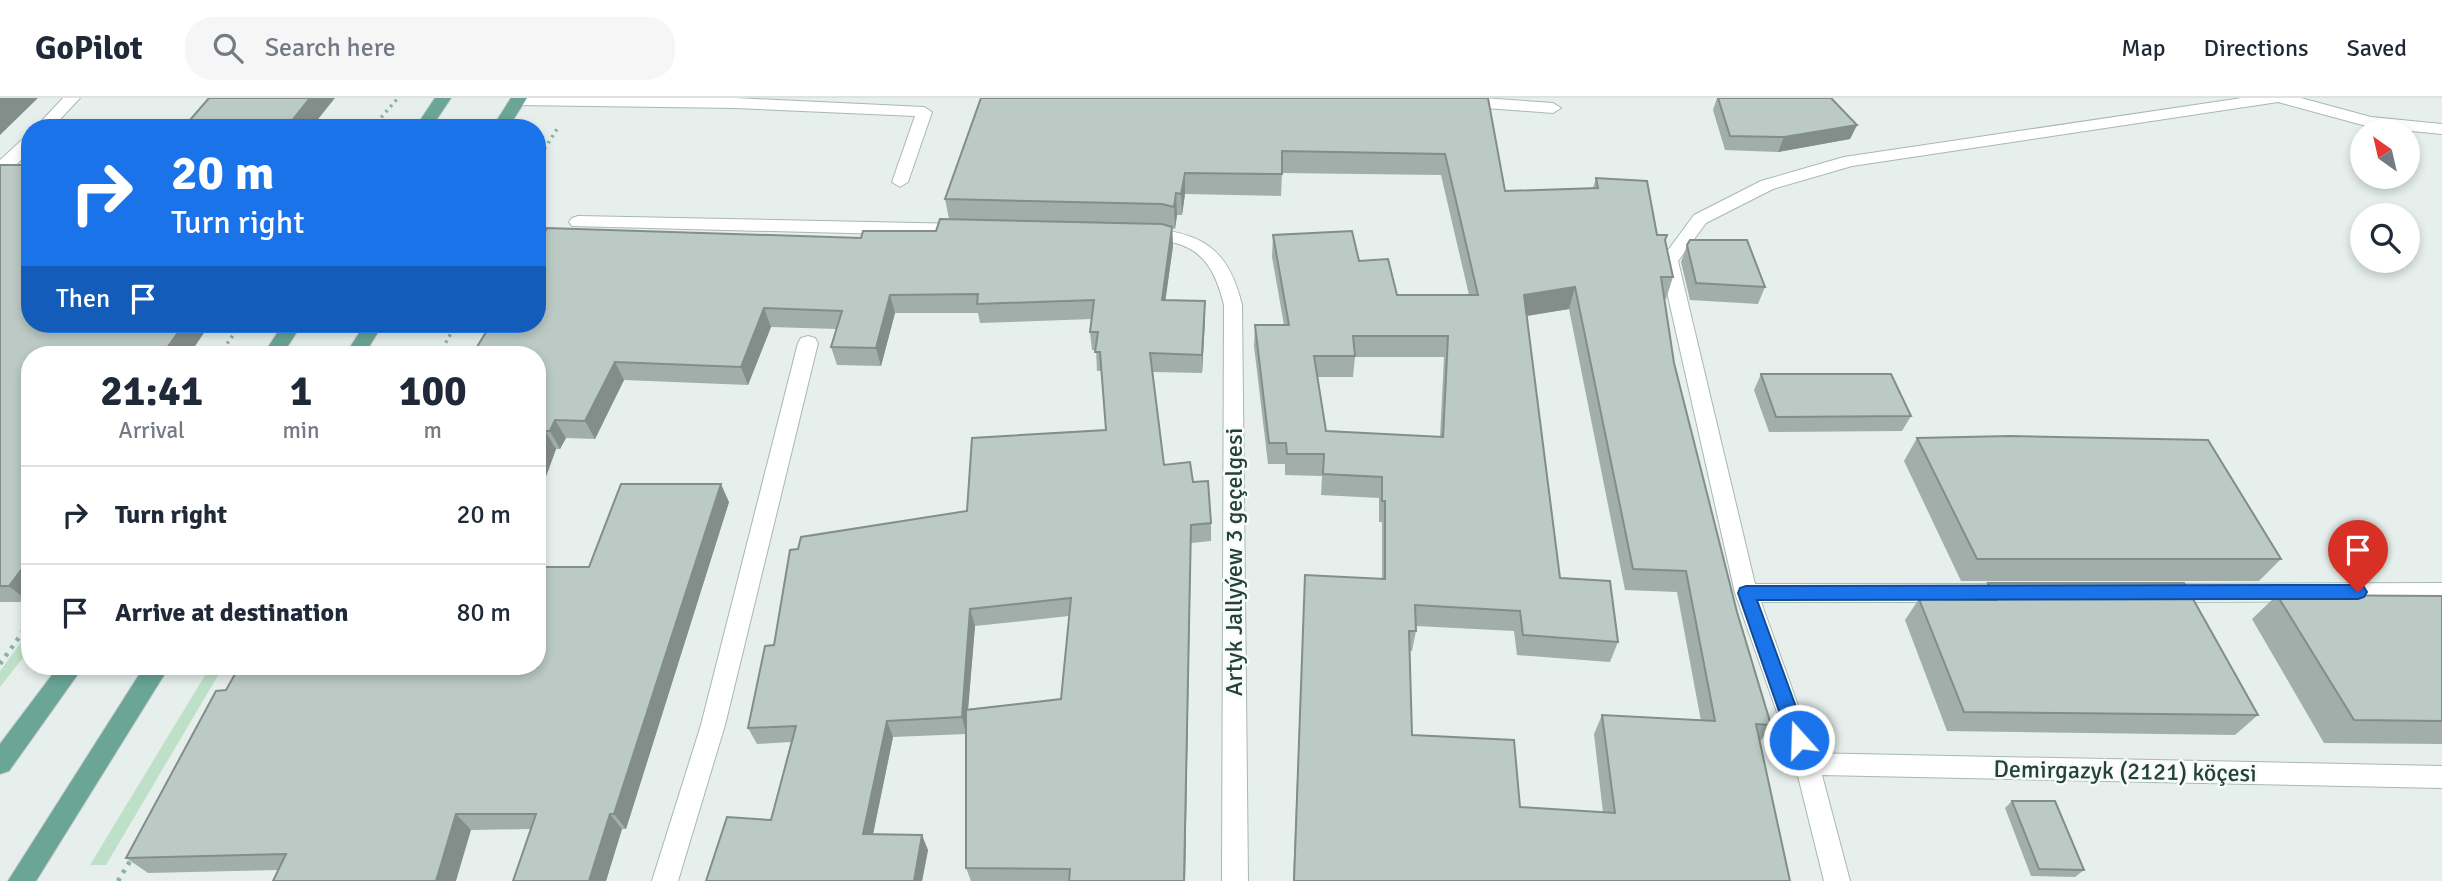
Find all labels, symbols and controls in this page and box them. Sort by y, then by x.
search box [185,17,675,80]
text: GoPilot [35,28,143,69]
icon: search [209,29,247,67]
text: Search here [265,32,396,64]
text: Map [2121,33,2166,63]
text: Directions [2204,33,2309,63]
text: Saved [2347,33,2407,63]
north arrow [2350,119,2420,189]
map controls [2350,119,2420,273]
text: 20 m [171,143,274,203]
icon: right [56,147,147,238]
text: Turn right [171,203,304,242]
button: search [2350,203,2420,273]
icon: arrive [124,280,162,318]
text: Then [56,283,110,315]
text: 21:41 [100,366,203,417]
text: 1 [290,366,312,417]
text: 100 [399,366,467,417]
text: Arrival [119,416,185,445]
text: min [282,416,320,445]
text: m [424,416,442,445]
street label: Artyk Jallyýew 3 geçelgesi [1219,428,1249,696]
icon: right [56,496,94,534]
text: Turn right [115,499,227,531]
text: 20 m [456,499,511,531]
pin [2328,520,2388,592]
icon: arrive [2339,531,2377,569]
icon: arrive [56,594,94,632]
text: Arrive at destination [115,597,348,629]
text: 80 m [456,597,511,629]
position arrow [1762,703,1836,777]
street label: Demirgazyk (2121) köçesi [1993,754,2257,788]

